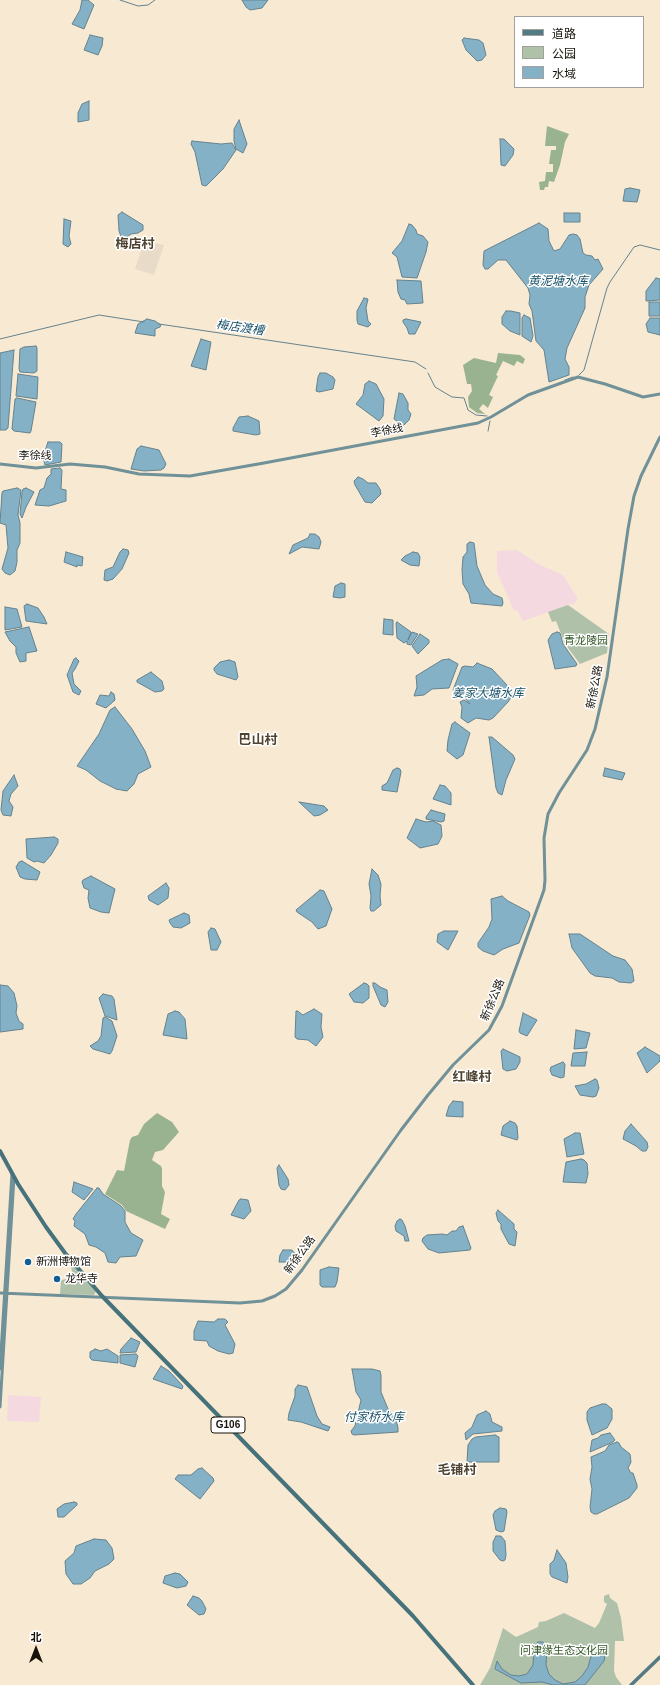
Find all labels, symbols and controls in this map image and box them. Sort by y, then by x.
legend [514,16,644,88]
text: 道路 [552,27,576,41]
text: 公园 [552,47,576,61]
text: 水域 [552,67,576,81]
district label: 梅店村 [116,236,154,252]
water label: 黄泥塘水库 [528,275,588,289]
water label: 梅店渡槽 [215,318,265,338]
street label: 李徐线 [370,421,404,441]
street label: 李徐线 [19,449,51,463]
park label: 青龙陵园 [564,634,608,648]
street label: 新徐公路 [584,664,606,710]
water label: 姜家大塘水库 [452,687,524,701]
district label: 巴山村 [239,732,277,748]
street label: 新徐公路 [478,977,508,1023]
district label: 红峰村 [453,1069,491,1085]
street label: 新徐公路 [282,1233,318,1277]
place label: 新洲博物馆 [36,1255,91,1269]
marker: 新洲博物馆 [23,1257,33,1267]
place label: 龙华寺 [65,1272,98,1286]
marker: 龙华寺 [52,1274,62,1284]
water label: 付家桥水库 [344,1411,404,1425]
road number: G106 [211,1417,245,1433]
district label: 毛铺村 [438,1462,476,1478]
north arrow [16,1629,56,1669]
text: 北 [31,1631,42,1643]
park label: 问津缘生态文化园 [520,1644,608,1658]

